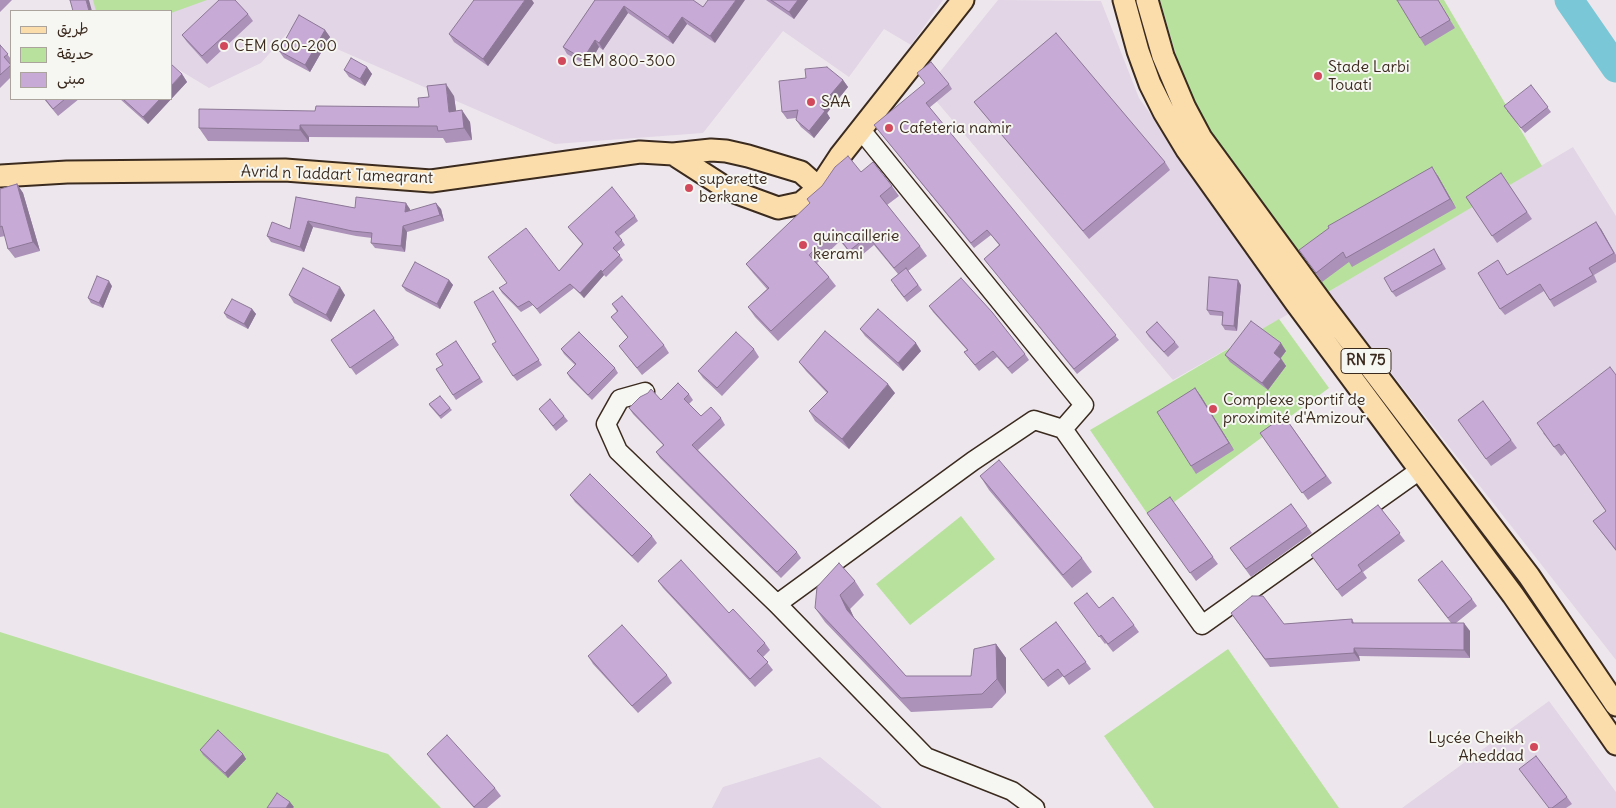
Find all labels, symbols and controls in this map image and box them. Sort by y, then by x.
legend [10,10,172,100]
text: طريق [57,19,89,38]
place label: CEM 600-200 [234,36,337,56]
marker: CEM 600-200 [218,40,230,52]
text: حديقة [57,44,94,63]
place label: CEM 800-300 [572,51,676,71]
marker: CEM 800-300 [556,55,568,67]
place label: Stade Larbi Touati [1328,57,1410,95]
text: مبنى [57,69,85,88]
marker: Stade Larbi Touati [1312,70,1324,82]
place label: SAA [821,92,850,112]
marker: SAA [805,96,817,108]
place label: Cafeteria namir [899,118,1011,138]
marker: Cafeteria namir [883,122,895,134]
street label: Avrid n Taddart Tameqrant [241,162,433,188]
place label: superette berkane [699,169,767,207]
marker: superette berkane [683,182,695,194]
place label: quincaillerie kerami [813,226,899,264]
marker: quincaillerie kerami [797,239,809,251]
road number: RN 75 [1341,348,1391,374]
place label: Complexe sportif de proximité d'Amizour [1223,390,1366,428]
marker: Complexe sportif de proximité d'Amizour [1207,403,1219,415]
place label: Lycée Cheikh Aheddad [1428,728,1524,766]
marker: Lycée Cheikh Aheddad [1528,741,1540,753]

